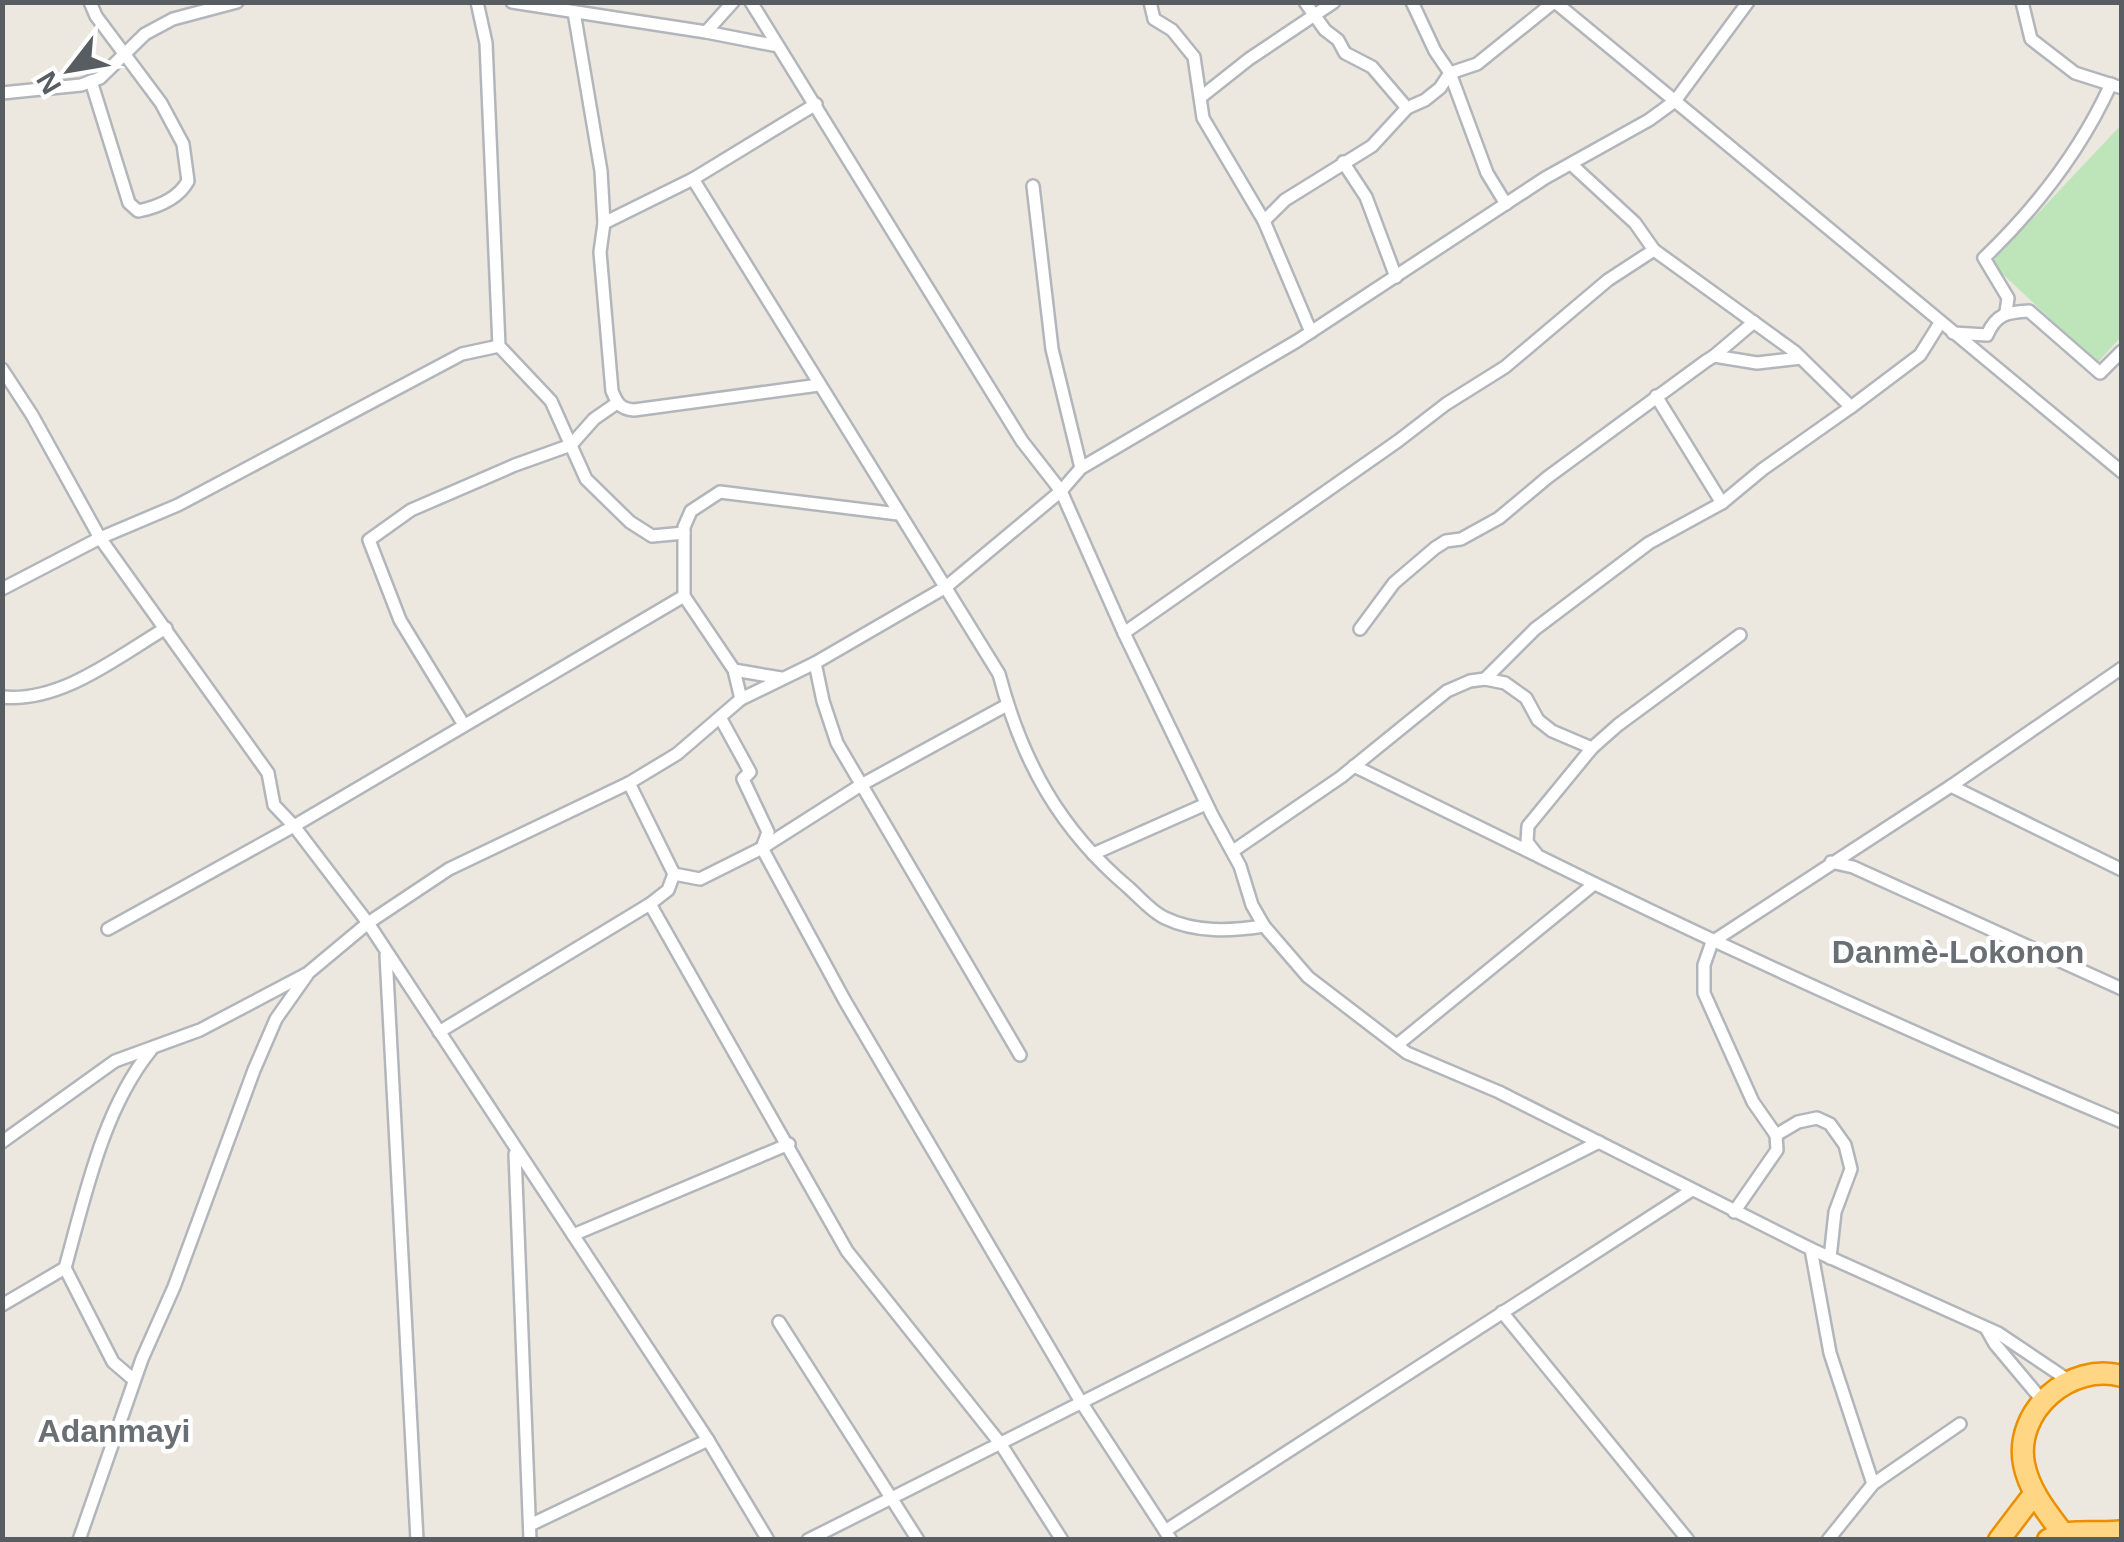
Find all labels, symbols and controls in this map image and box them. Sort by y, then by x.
north arrow [20,20,120,120]
text: N [31,66,67,99]
district label: Danmè-Lokonon [1832,934,2084,970]
district label: Adanmayi [38,1413,190,1449]

